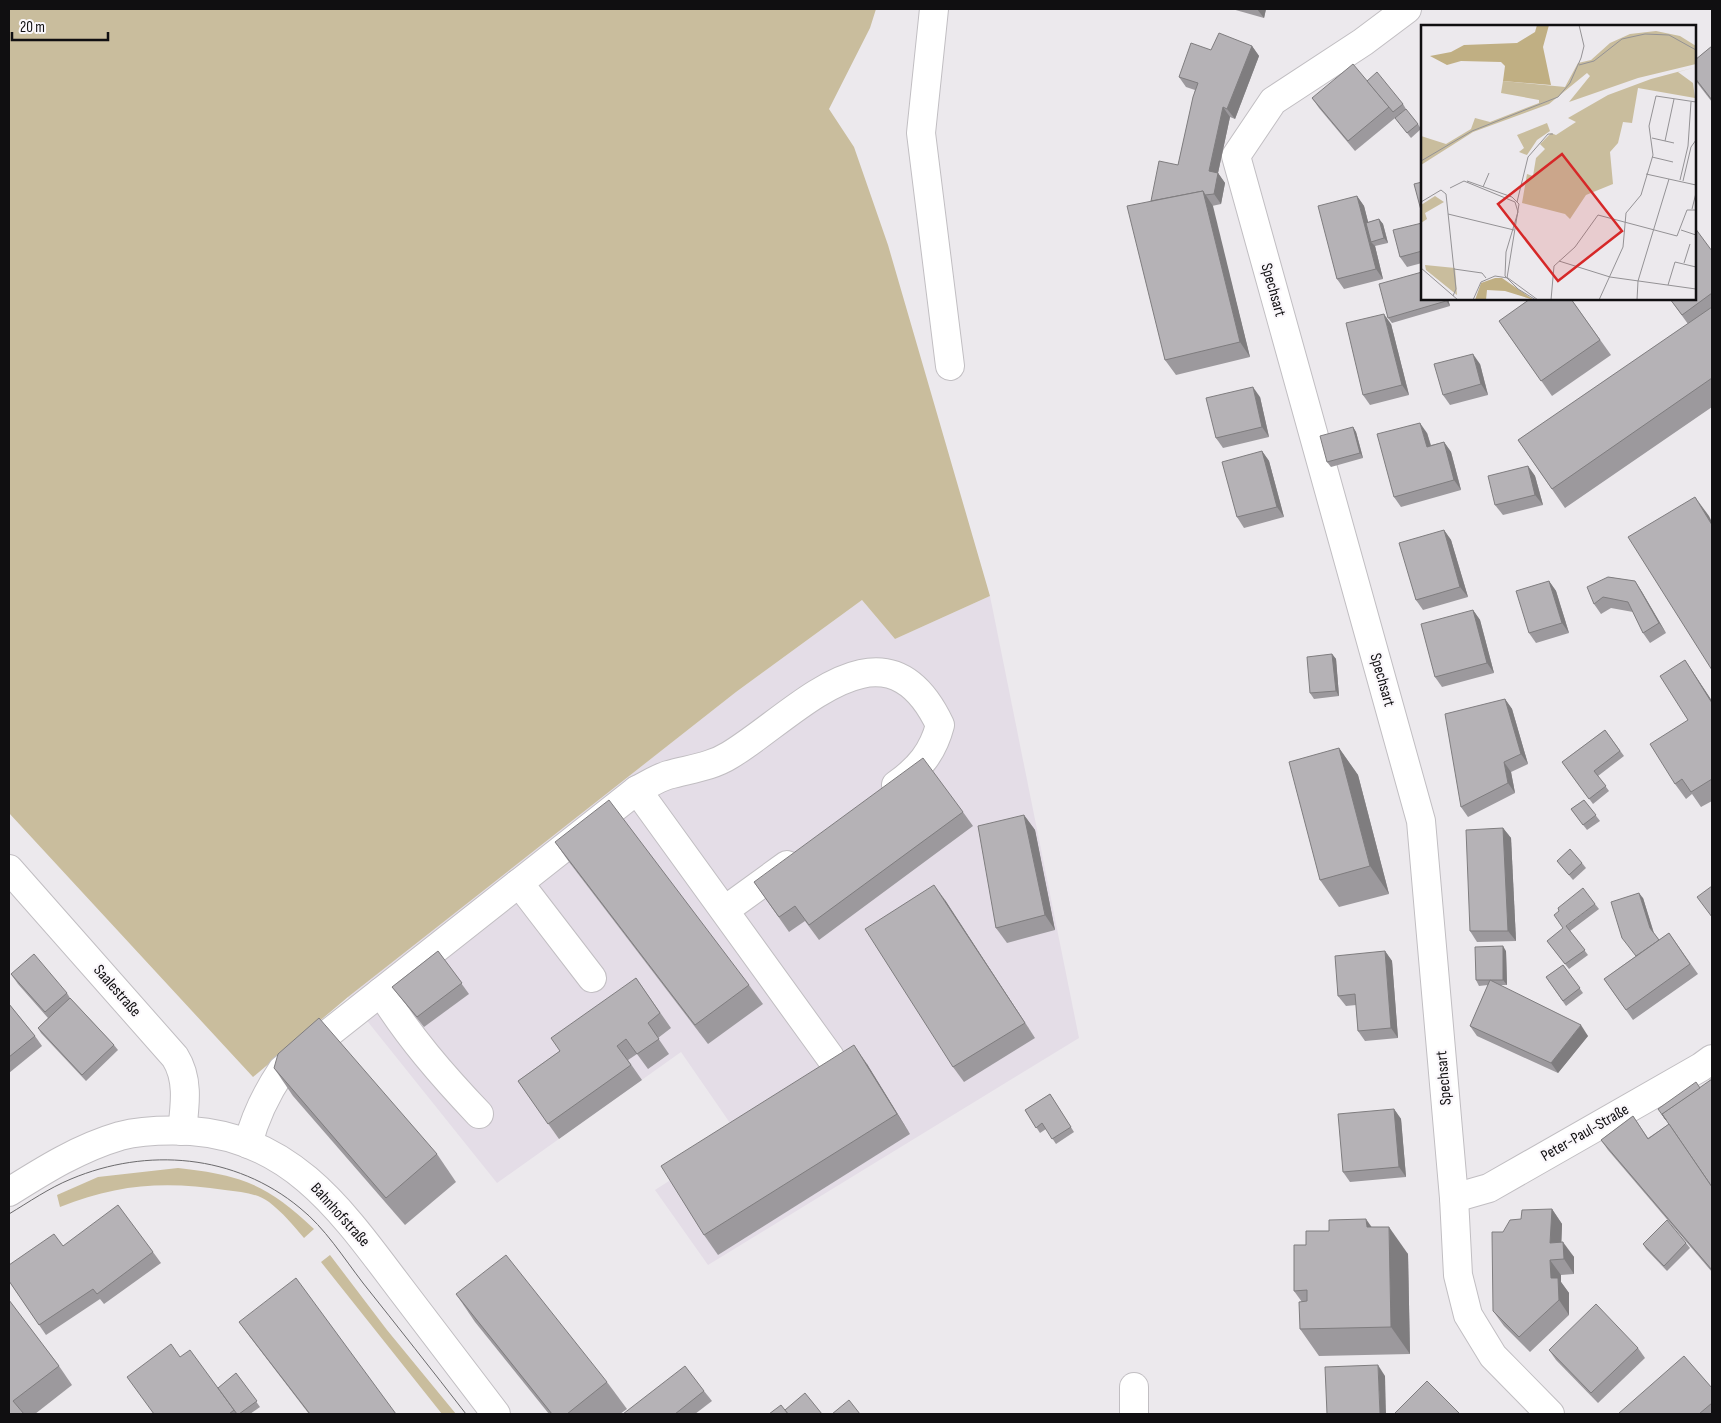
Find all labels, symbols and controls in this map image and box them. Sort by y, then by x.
scale bar [12,10,109,42]
text: 20 m [20,18,45,37]
inset map [1421,25,1696,300]
street label: Spechsart [1256,261,1290,319]
street label: Spechsart [1365,651,1399,709]
street label: Saalestraße [89,961,145,1021]
street label: Spechsart [1432,1050,1456,1106]
street label: Peter-Paul-Straße [1538,1100,1632,1166]
street label: Bahnhofstraße [306,1179,374,1251]

